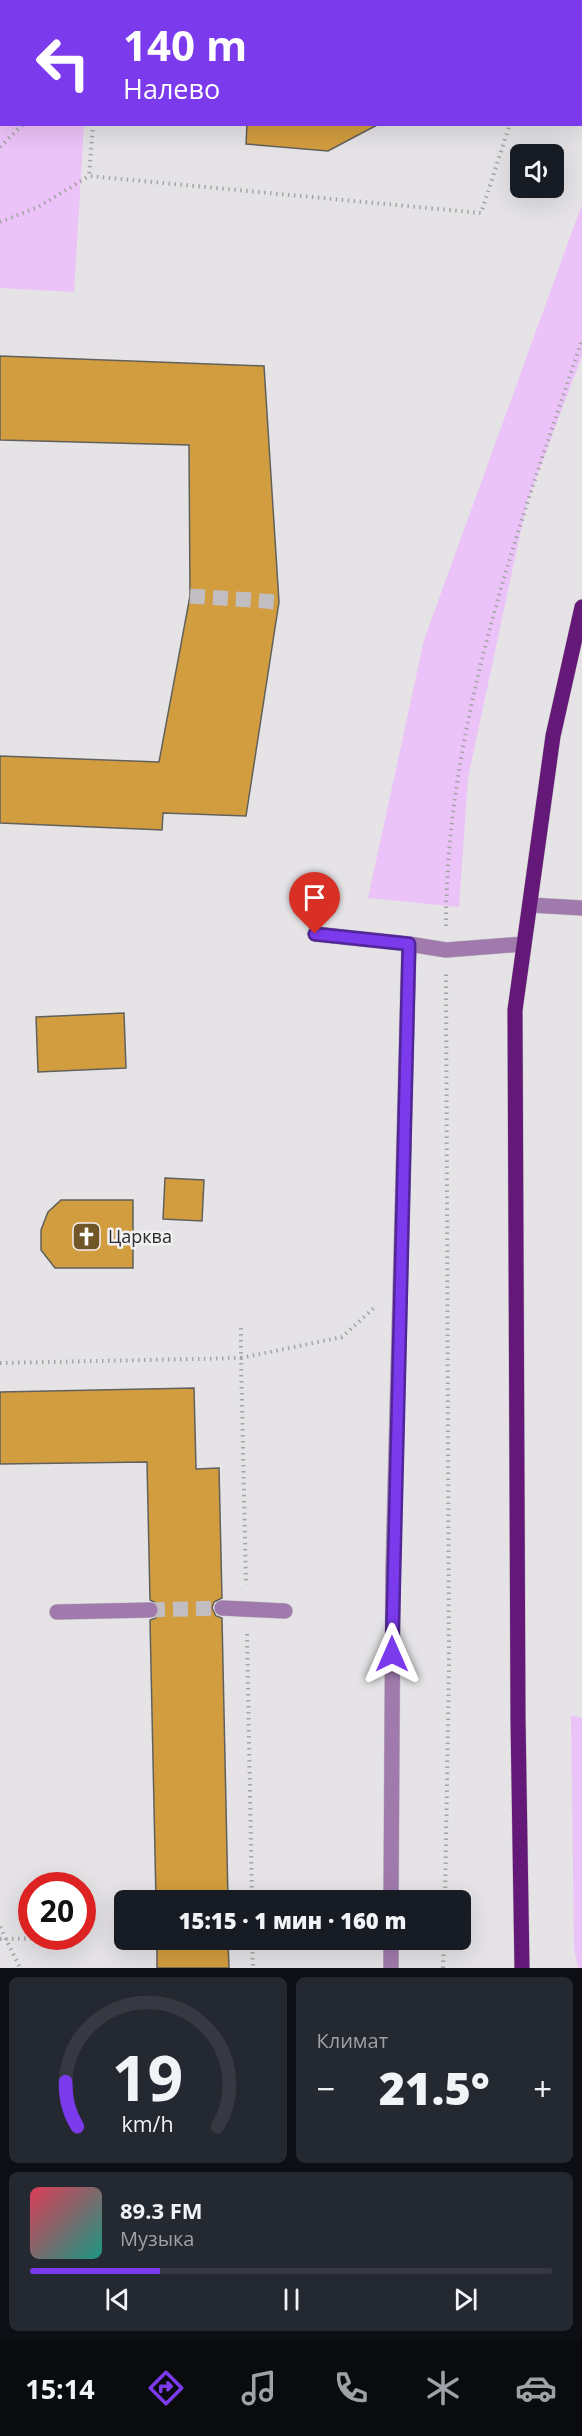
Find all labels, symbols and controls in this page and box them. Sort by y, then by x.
text: 140 m [123,16,247,73]
icon: left [24,24,102,102]
text: Налево [123,70,220,107]
map controls [510,144,564,198]
button: sound [510,144,564,198]
pin [289,872,340,934]
icon: arrive [298,881,331,914]
church icon: Царква [71,1220,103,1252]
place label: Царква [108,1224,172,1248]
position arrow [360,1622,424,1686]
speed limit sign: 20 [18,1872,96,1950]
text: 15:15 · 1 мин · 160 m [179,1905,406,1935]
text: Климат [317,2027,388,2054]
text: 19 [112,2034,183,2119]
text: 21.5° [379,2057,490,2118]
text: − [317,2066,335,2111]
text: + [533,2066,552,2111]
text: km/h [122,2109,174,2138]
text: 89.3 FM [120,2195,203,2225]
text: Музыка [120,2225,194,2252]
icon: previous [101,2283,134,2316]
icon: pause [275,2283,308,2316]
icon: next [449,2283,482,2316]
icon: directions [145,2367,187,2409]
icon: music [238,2367,280,2409]
icon: phone [330,2367,372,2409]
icon: climate [422,2367,464,2409]
icon: car [515,2367,557,2409]
text: 15:14 [25,2370,95,2407]

